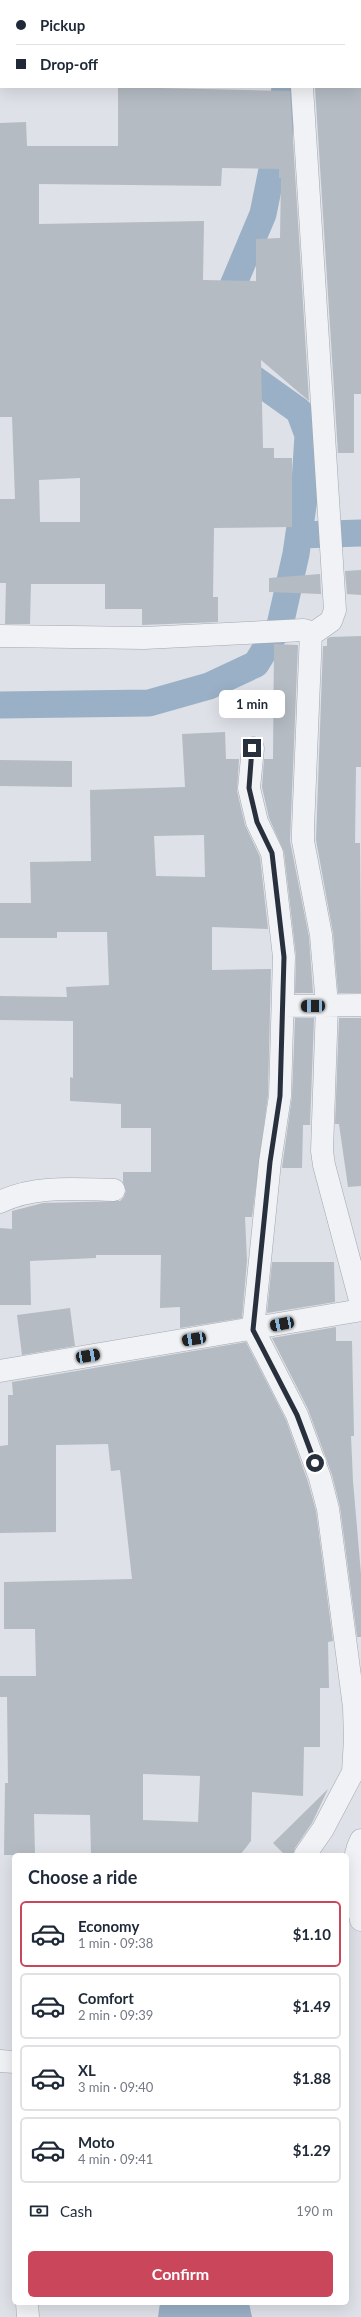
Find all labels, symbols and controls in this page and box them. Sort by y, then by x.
text: Pickup [40,16,85,34]
text: Drop-off [40,55,98,73]
callout: 1 min [219,690,285,718]
text: 1 min [236,696,268,712]
route end [243,739,261,757]
car [301,1000,325,1012]
car [269,1316,295,1332]
car [181,1331,207,1347]
car [75,1348,101,1364]
route start [306,1454,324,1472]
text: Choose a ride [28,1866,137,1888]
icon: car [30,1916,66,1952]
text: Economy [78,1917,139,1935]
text: $1.10 [293,1925,331,1943]
text: 1 min · 09:38 [78,1935,153,1951]
icon: car [30,1988,66,2024]
text: Comfort [78,1989,134,2007]
text: $1.49 [293,1997,331,2015]
text: 2 min · 09:39 [78,2007,153,2023]
icon: car [30,2060,66,2096]
text: XL [78,2061,96,2079]
text: $1.88 [293,2069,331,2087]
text: 3 min · 09:40 [78,2079,153,2095]
icon: car [30,2132,66,2168]
text: Moto [78,2133,115,2151]
text: $1.29 [293,2141,331,2159]
text: 4 min · 09:41 [78,2151,153,2167]
icon: cash [28,2200,50,2222]
text: Cash [60,2202,92,2220]
text: 190 m [296,2203,333,2219]
button: Confirm [28,2251,333,2297]

